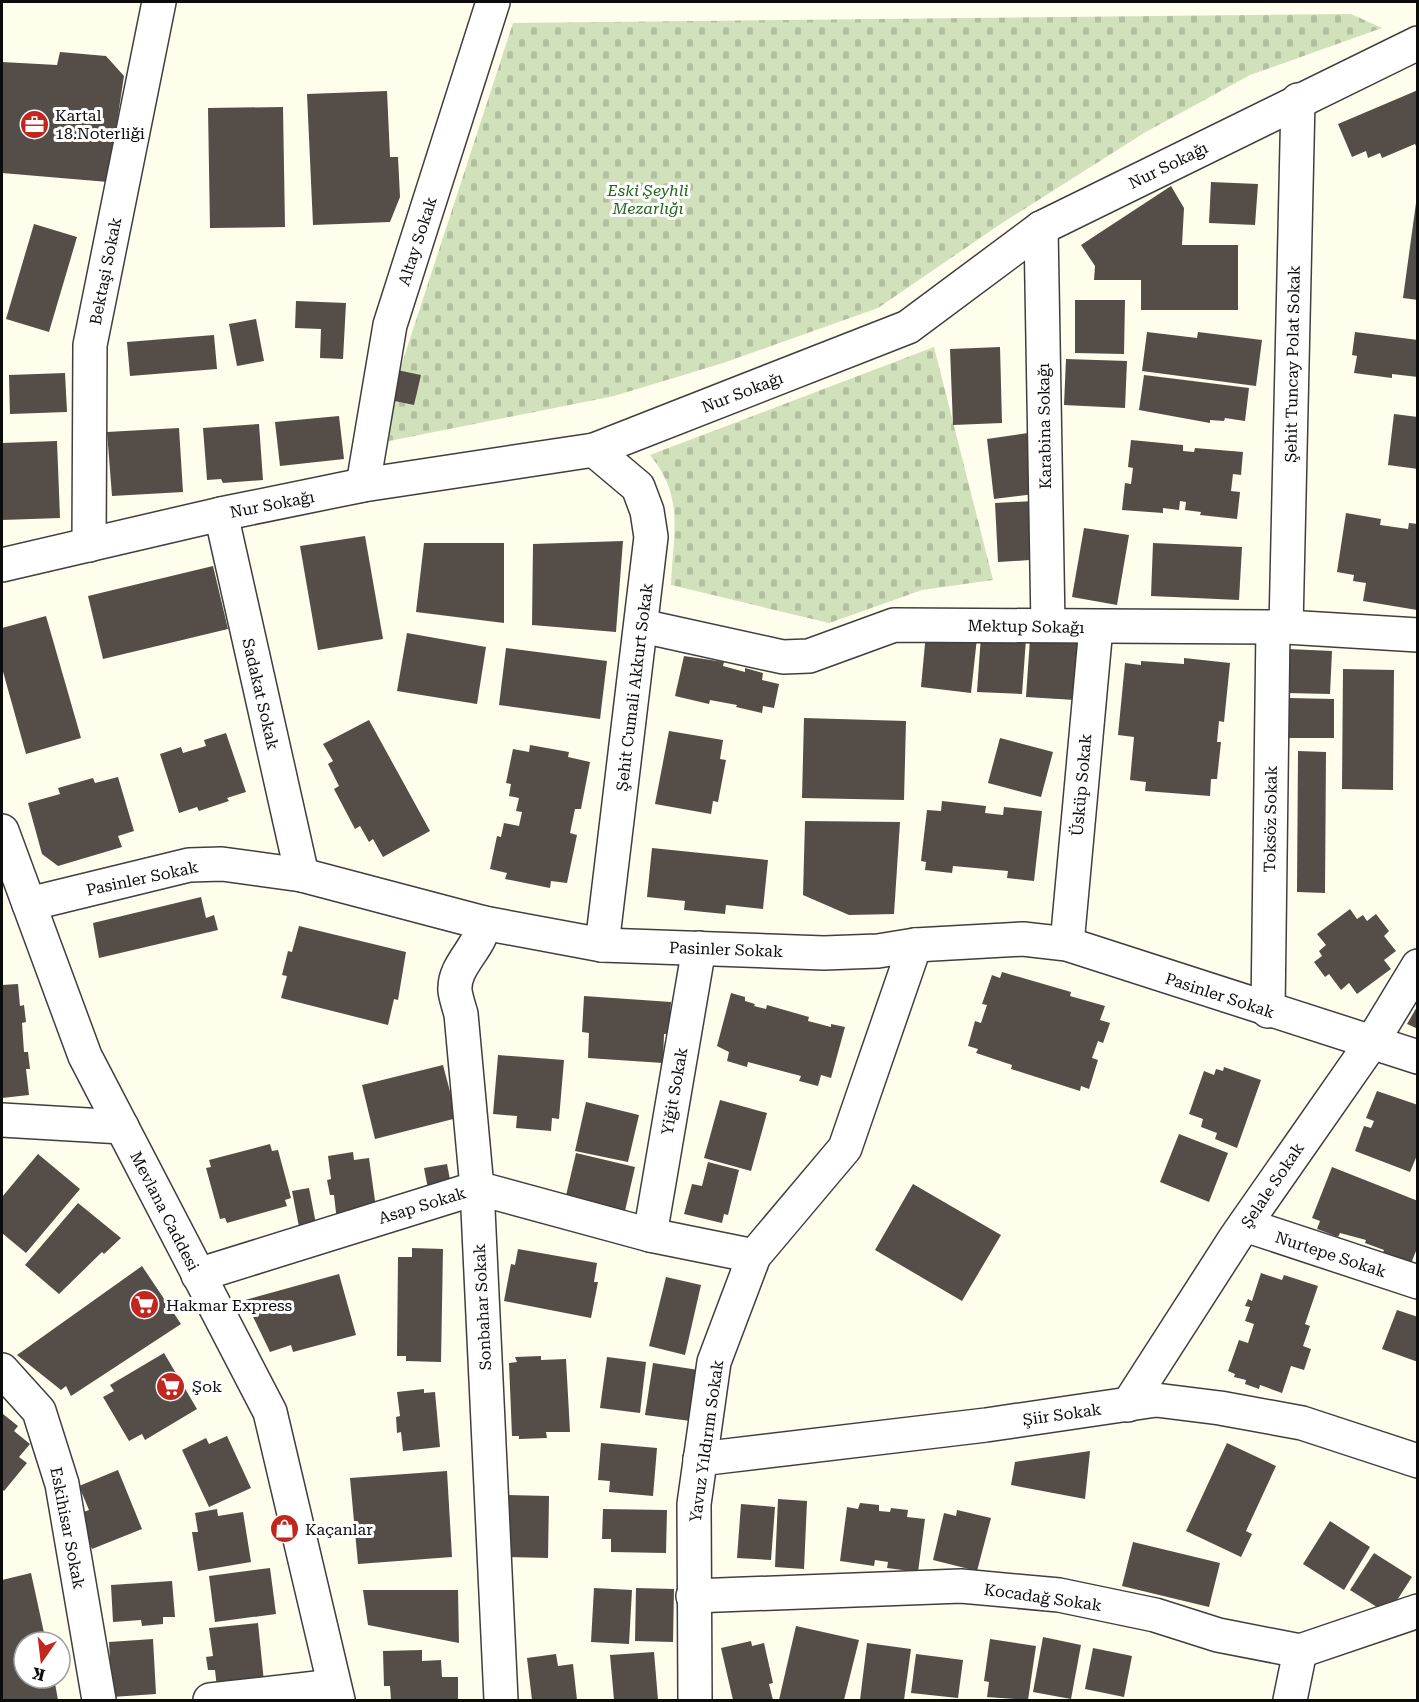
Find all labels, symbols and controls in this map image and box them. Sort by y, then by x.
place label: Kartal 18.Noterliği [55,106,145,143]
office icon: Kartal 18.Noterliği [18,108,50,140]
street label: Nur Sokağı [1126,138,1211,193]
park label: Eski Şeyhli Mezarlığı [606,181,689,218]
street label: Altay Sokak [394,194,441,288]
street label: Bektaşi Sokak [86,216,125,327]
street label: Şehit Tuncay Polat Sokak [1281,265,1304,463]
street label: Karabina Sokağı [1034,363,1055,489]
street label: Nur Sokağı [699,368,786,417]
street label: Nur Sokağı [228,487,316,522]
street label: Şehit Cumali Akkurt Sokak [612,582,657,792]
street label: Mektup Sokağı [967,616,1085,637]
street label: Sadakat Sokak [238,636,283,752]
street label: Üsküp Sokak [1068,733,1095,837]
street label: Toksöz Sokak [1260,765,1281,873]
street label: Pasinler Sokak [84,857,200,900]
street label: Pasinler Sokak [669,938,783,961]
street label: Pasinler Sokak [1163,969,1277,1022]
street label: Yiğit Sokak [657,1046,692,1136]
street label: Şelale Sokak [1237,1139,1308,1231]
street label: Mevlana Caddesi [126,1148,203,1274]
street label: Asap Sokak [376,1183,468,1228]
street label: Nurtepe Sokak [1273,1228,1389,1281]
street label: Sonbahar Sokak [470,1243,495,1371]
supermarket icon: Hakmar Express [129,1289,161,1321]
place label: Hakmar Express [166,1296,293,1315]
street label: Yavuz Yıldırım Sokak [686,1359,727,1524]
supermarket icon: Şok [155,1370,187,1402]
place label: Şok [192,1377,222,1396]
street label: Şiir Sokak [1022,1400,1103,1429]
street label: Eskihisar Sokak [46,1465,89,1591]
shop icon: Kaçanlar [268,1513,300,1545]
place label: Kaçanlar [305,1520,373,1539]
street label: Kocadağ Sokak [983,1580,1103,1615]
north arrow [12,1630,72,1690]
text: K [30,1663,47,1685]

